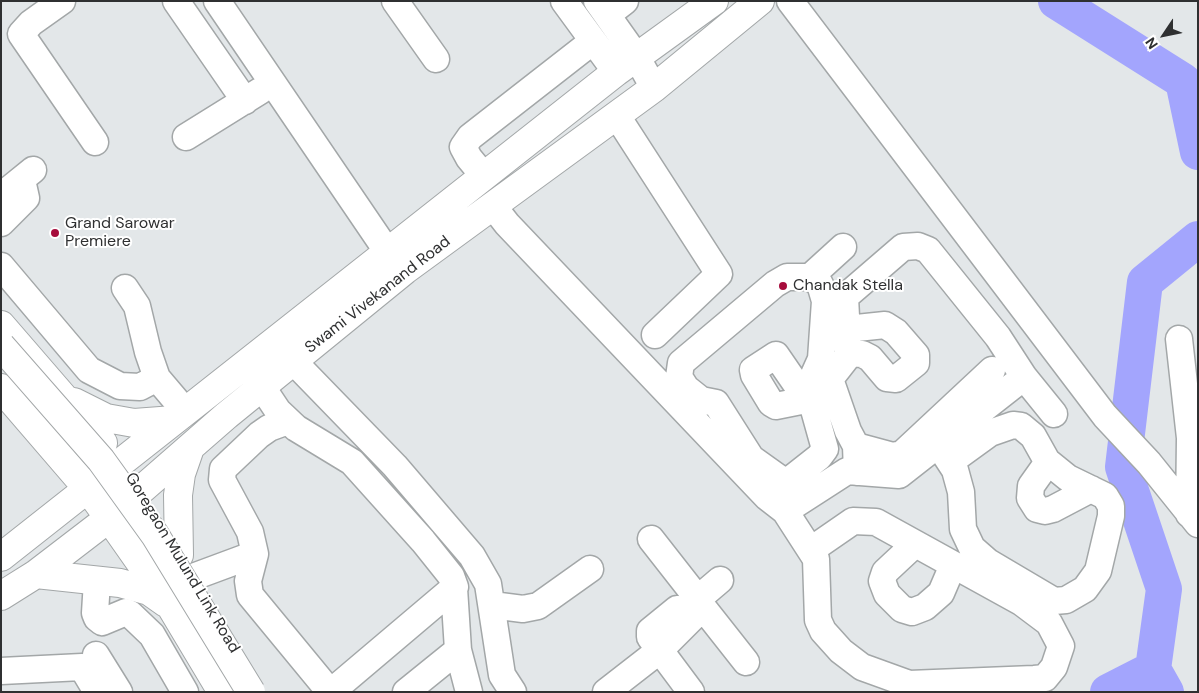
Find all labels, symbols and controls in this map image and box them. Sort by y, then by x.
north arrow [1139,10,1189,60]
text: N [1141,34,1162,53]
place label: Grand Sarowar Premiere [65,214,175,252]
marker: Grand Sarowar Premiere [49,227,61,239]
street label: Swami Vivekanand Road [301,232,455,358]
place label: Chandak Stella [793,276,903,296]
marker: Chandak Stella [777,280,789,292]
street label: Goregaon Mulund Link Road [121,469,243,657]

